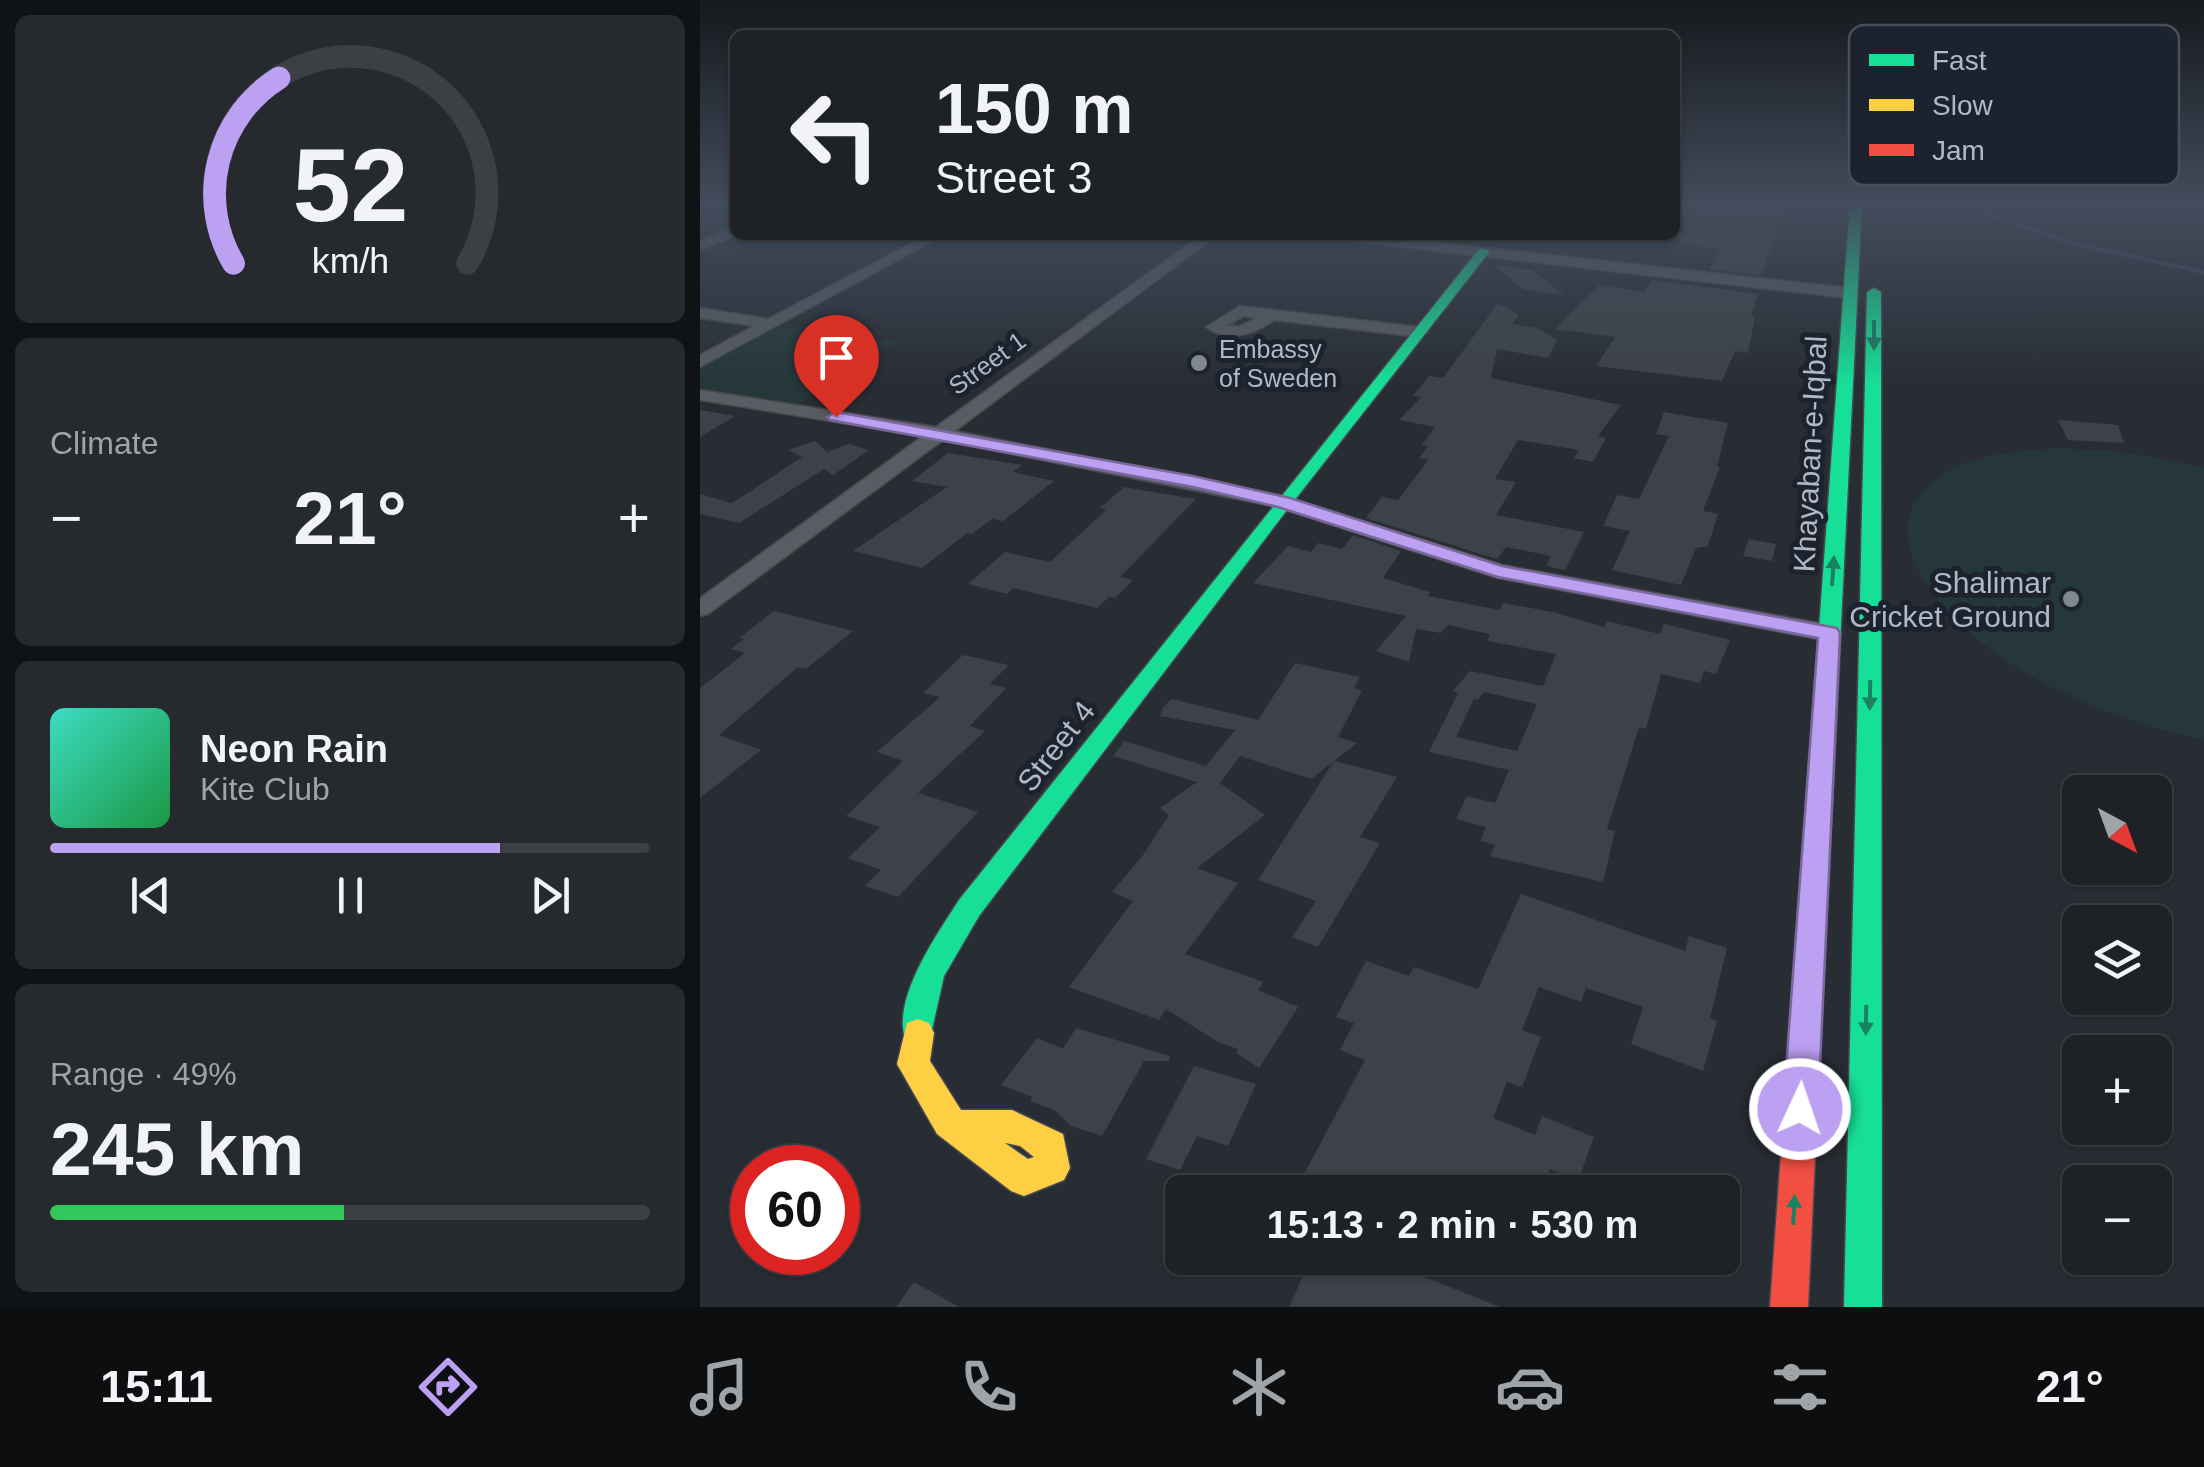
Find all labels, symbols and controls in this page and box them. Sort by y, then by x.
legend [1849,25,2179,185]
text: Fast [1932,45,1987,76]
icon: left [770,70,900,200]
text: 150 m [935,70,1133,148]
text: Slow [1932,90,1993,121]
text: 52 [292,127,408,243]
text: Jam [1932,135,1985,166]
text: Street 3 [935,152,1093,203]
text: km/h [311,241,389,281]
pin [794,315,879,418]
one-way arrow [1866,320,1882,352]
street label: Street 1 [943,326,1031,400]
icon: arrive [809,330,864,385]
place label: Embassy of Sweden [1219,335,1337,392]
street label: Khayaban-e-Iqbal [1787,335,1833,573]
marker: Embassy of Sweden [1188,352,1210,374]
text: Climate [50,425,158,461]
text: 21° [293,476,407,560]
text: − [50,487,82,549]
text: + [618,487,650,549]
one-way arrow [1825,554,1841,586]
place label: Shalimar Cricket Ground [1849,566,2051,633]
marker: Shalimar Cricket Ground [2060,588,2082,610]
one-way arrow [1862,680,1878,712]
street label: Street 4 [1011,694,1101,798]
text: Neon Rain [200,728,388,770]
text: Kite Club [200,771,330,807]
north arrow [2062,775,2172,885]
map controls [2062,775,2172,1275]
icon: previous [123,868,178,923]
icon: pause [323,868,378,923]
icon: next [523,868,578,923]
button: layers [2062,905,2172,1015]
one-way arrow [1858,1005,1874,1037]
button: + [2062,1035,2172,1145]
text: Range · 49% [50,1056,237,1092]
position arrow [1748,1057,1852,1161]
text: 245 km [50,1107,304,1191]
speed limit sign: 60 [730,1145,860,1275]
button: − [2062,1165,2172,1275]
one-way arrow [1786,1193,1802,1225]
text: 15:13 · 2 min · 530 m [1267,1204,1638,1246]
icon: directions [413,1352,483,1422]
icon: music [684,1352,754,1422]
icon: phone [954,1352,1024,1422]
icon: climate [1224,1352,1294,1422]
icon: car [1495,1352,1565,1422]
icon: filters [1765,1352,1835,1422]
text: 15:11 [100,1361,213,1412]
text: 21° [2036,1361,2104,1412]

